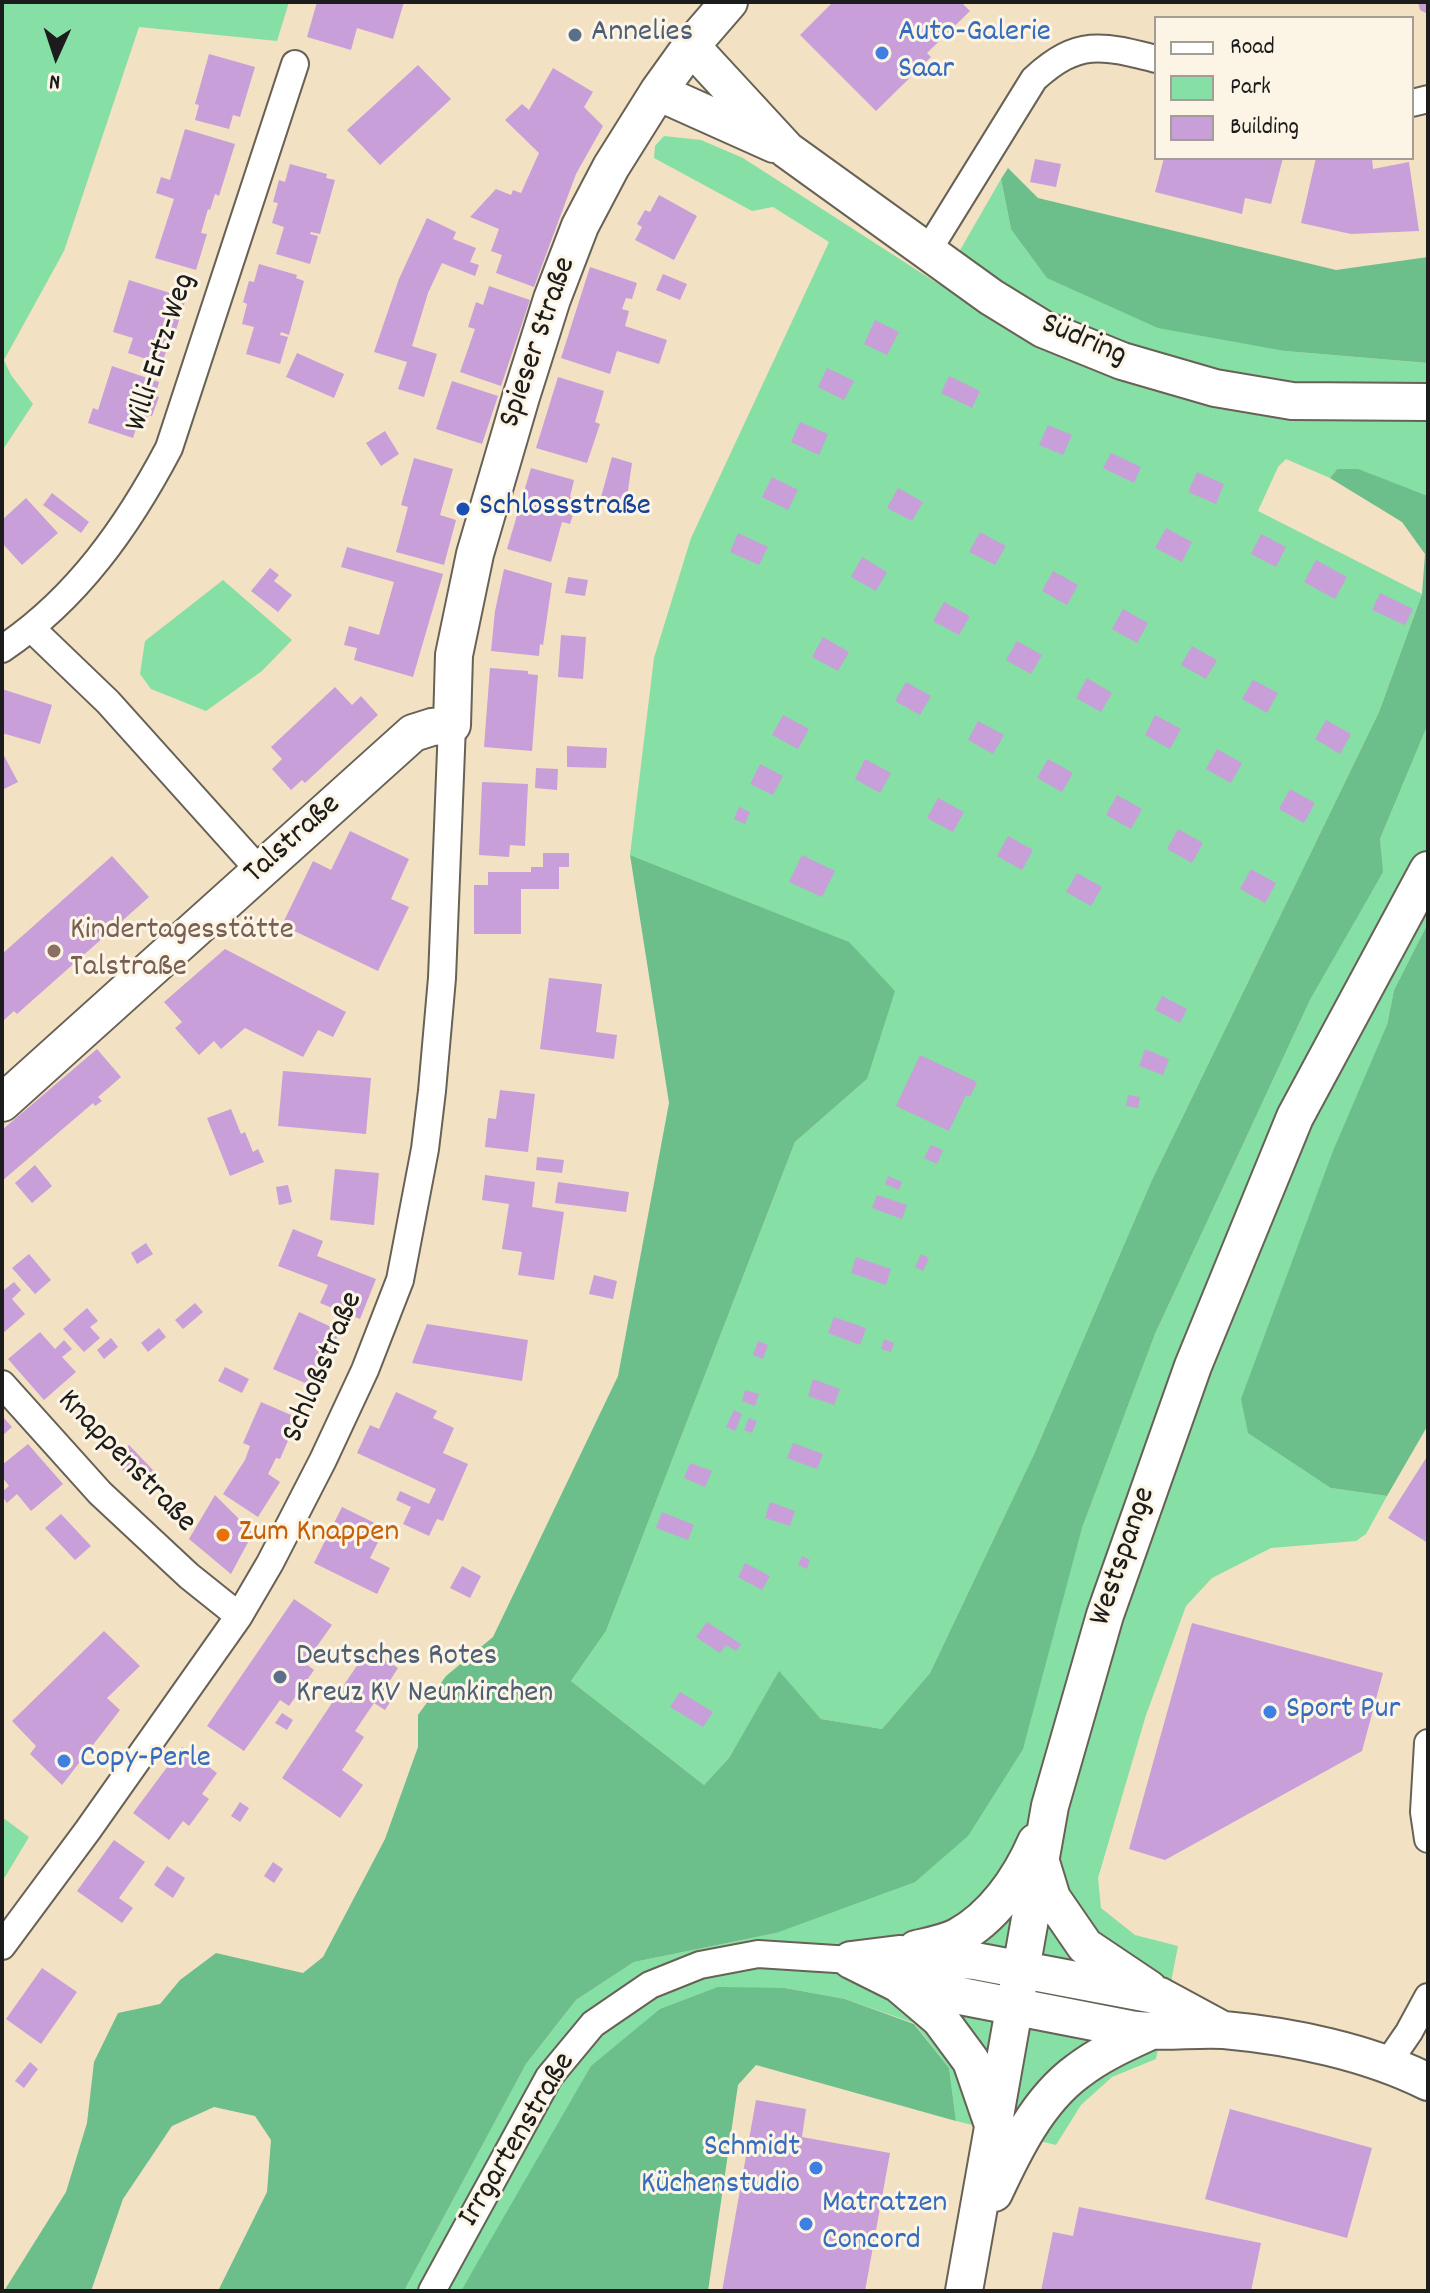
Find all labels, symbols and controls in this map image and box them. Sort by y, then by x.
north arrow [16,16,96,96]
place label: Annelies [591,16,693,54]
place label: Auto-Galerie Saar [898,16,1051,91]
legend [1154,16,1414,160]
marker: Annelies [566,26,584,44]
text: Road [1230,31,1275,65]
marker: Auto-Galerie Saar [873,44,891,62]
text: N [48,65,61,96]
text: Park [1230,71,1271,105]
text: Building [1230,111,1299,145]
street label: Spieser Straße [493,253,587,433]
street label: Willi-Ertz-Weg [119,269,207,437]
street label: Südring [1034,307,1132,377]
place label: Schlossstraße [479,490,651,528]
marker: Schlossstraße [454,500,472,518]
street label: Talstraße [238,788,350,894]
place label: Kindertagesstätte Talstraße [70,914,294,989]
marker: Kindertagesstätte Talstraße [45,942,63,960]
street label: Schloßstraße [276,1287,374,1449]
street label: Knappenstraße [47,1383,203,1543]
street label: Westspange [1083,1483,1167,1631]
place label: Zum Knappen [239,1516,399,1554]
marker: Zum Knappen [214,1526,232,1544]
place label: Deutsches Rotes Kreuz KV Neunkirchen [296,1640,553,1715]
marker: Deutsches Rotes Kreuz KV Neunkirchen [271,1668,289,1686]
place label: Sport Pur [1286,1693,1400,1731]
marker: Sport Pur [1261,1703,1279,1721]
place label: Copy-Perle [80,1742,211,1780]
marker: Copy-Perle [55,1752,73,1770]
street label: Irrgartenstraße [452,2047,586,2235]
place label: Schmidt Küchenstudio [641,2131,800,2206]
marker: Schmidt Küchenstudio [807,2159,825,2177]
place label: Matratzen Concord [822,2187,947,2262]
marker: Matratzen Concord [797,2215,815,2233]

